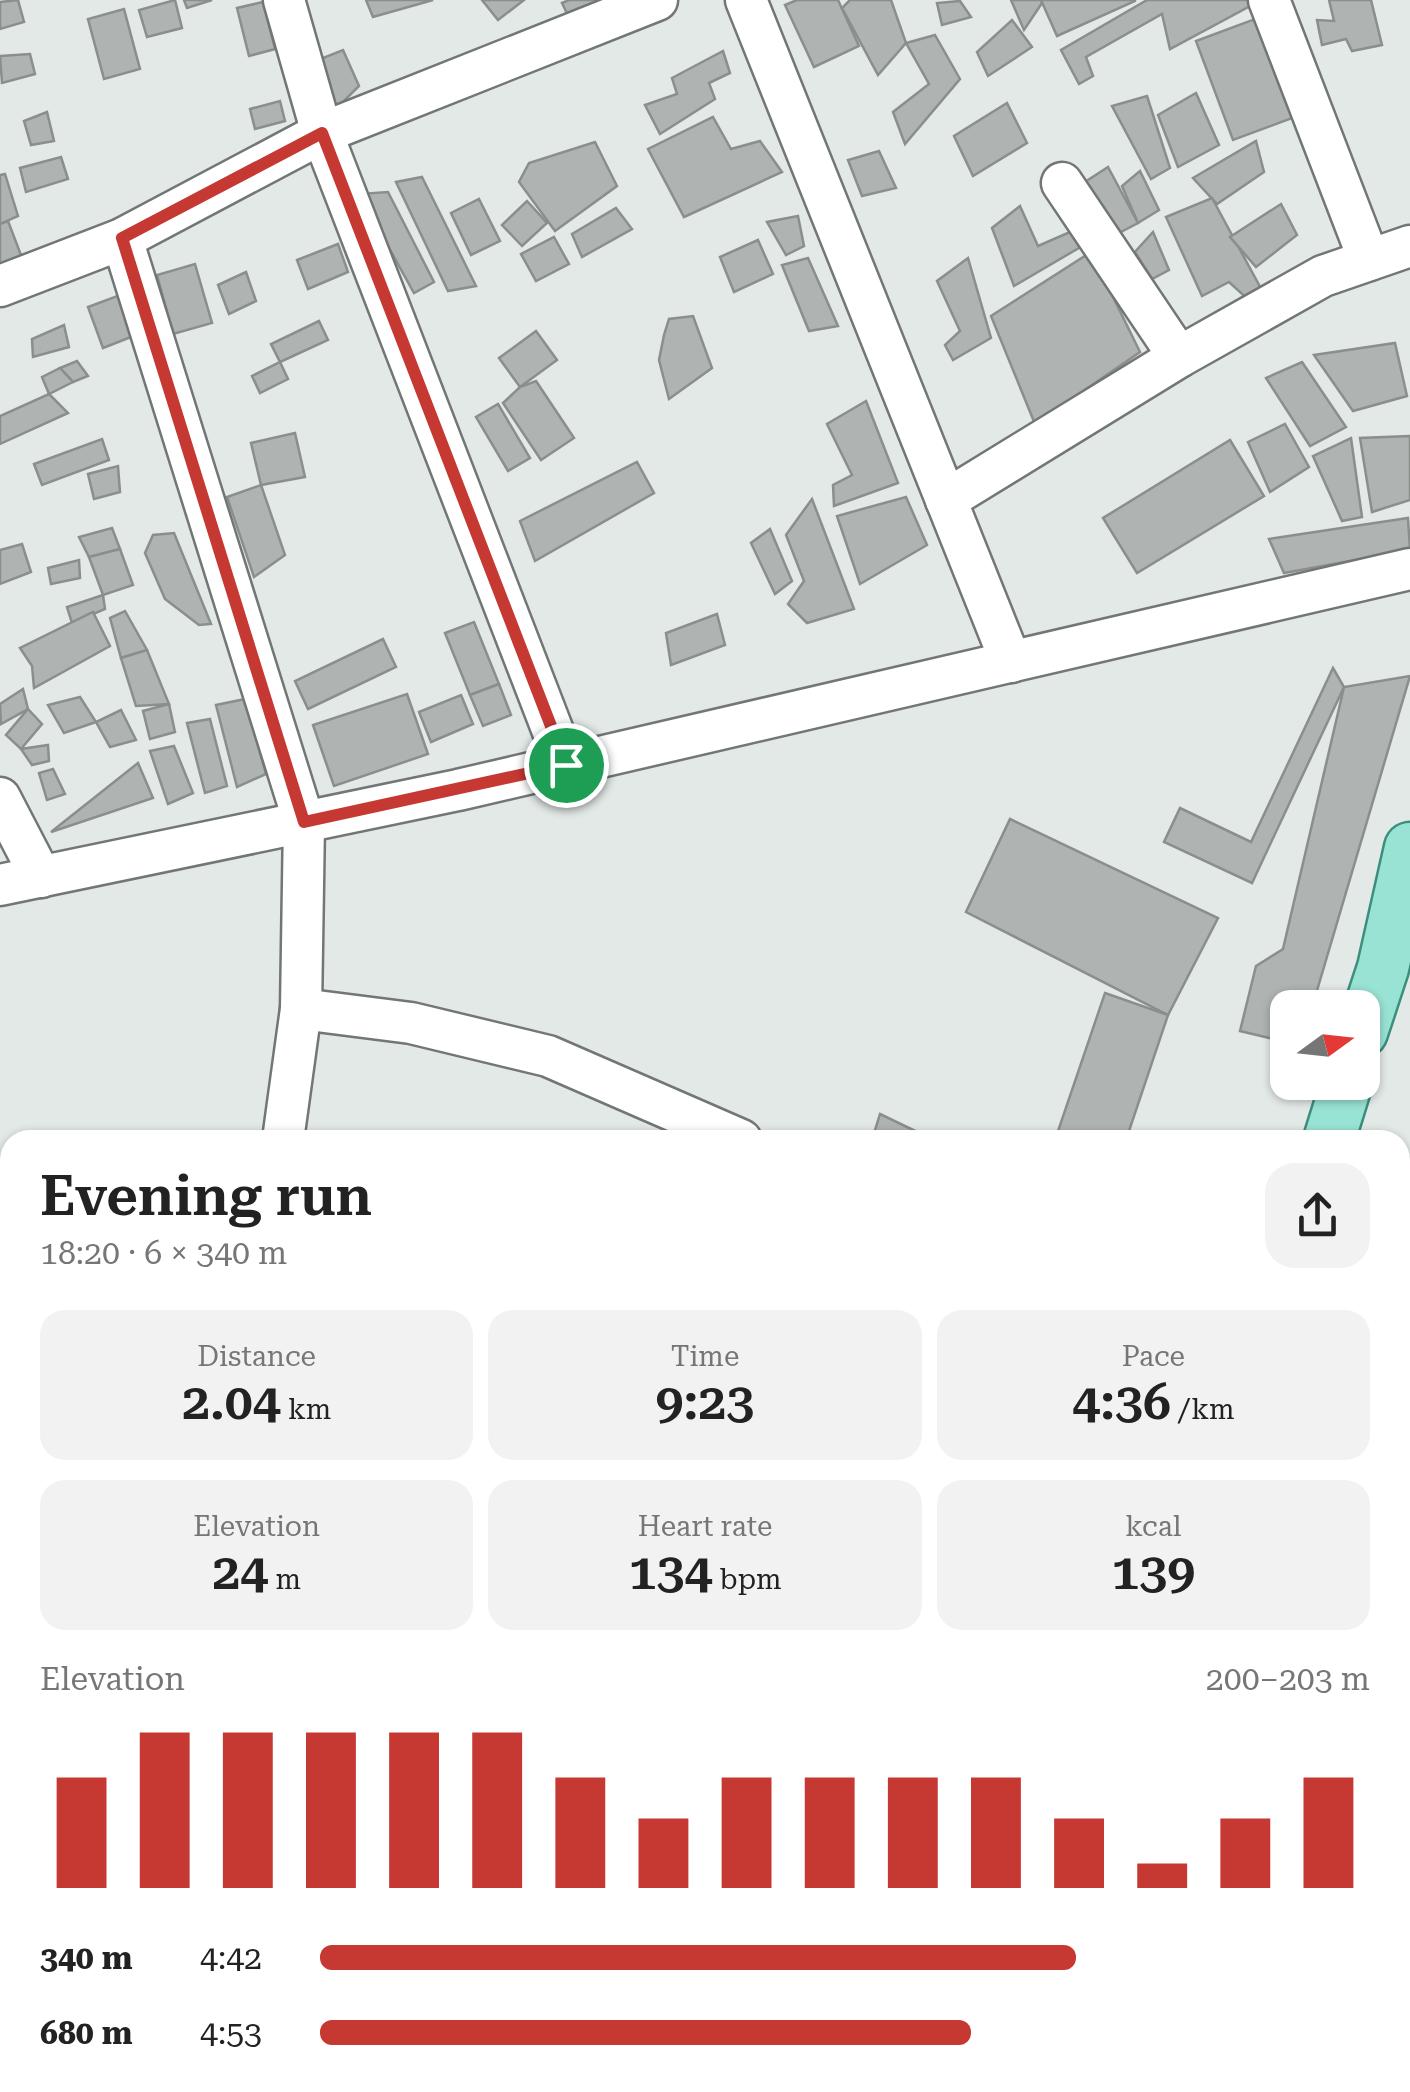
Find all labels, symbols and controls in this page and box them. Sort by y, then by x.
pin [524,723,609,808]
icon: arrive [539,738,594,793]
north arrow [1270,990,1380,1100]
map controls [1270,990,1380,1100]
button: share [1265,1163,1370,1268]
text: Evening run [40,1164,372,1228]
text: 18:20 · 6 × 340 m [40,1234,287,1272]
text: Distance [197,1340,316,1373]
text: Time [671,1340,739,1373]
text: Pace [1122,1340,1185,1373]
text: 2.04 [182,1373,281,1431]
text: 9:23 [656,1373,754,1431]
text: 4:36 [1072,1373,1171,1431]
text: km [281,1393,331,1426]
text: /km [1171,1393,1234,1426]
text: Elevation [193,1510,320,1543]
text: Heart rate [638,1510,772,1543]
text: kcal [1125,1510,1182,1543]
text: 24 [212,1543,268,1601]
text: 134 [628,1543,712,1601]
text: 139 [1111,1543,1195,1601]
text: m [268,1563,301,1596]
text: bpm [712,1563,781,1596]
text: Elevation [40,1660,185,1698]
text: 200–203 m [1206,1660,1370,1698]
text: 340 m [40,1939,133,1977]
text: 4:42 [200,1939,262,1977]
text: 680 m [40,2014,133,2052]
text: 4:53 [200,2014,262,2052]

